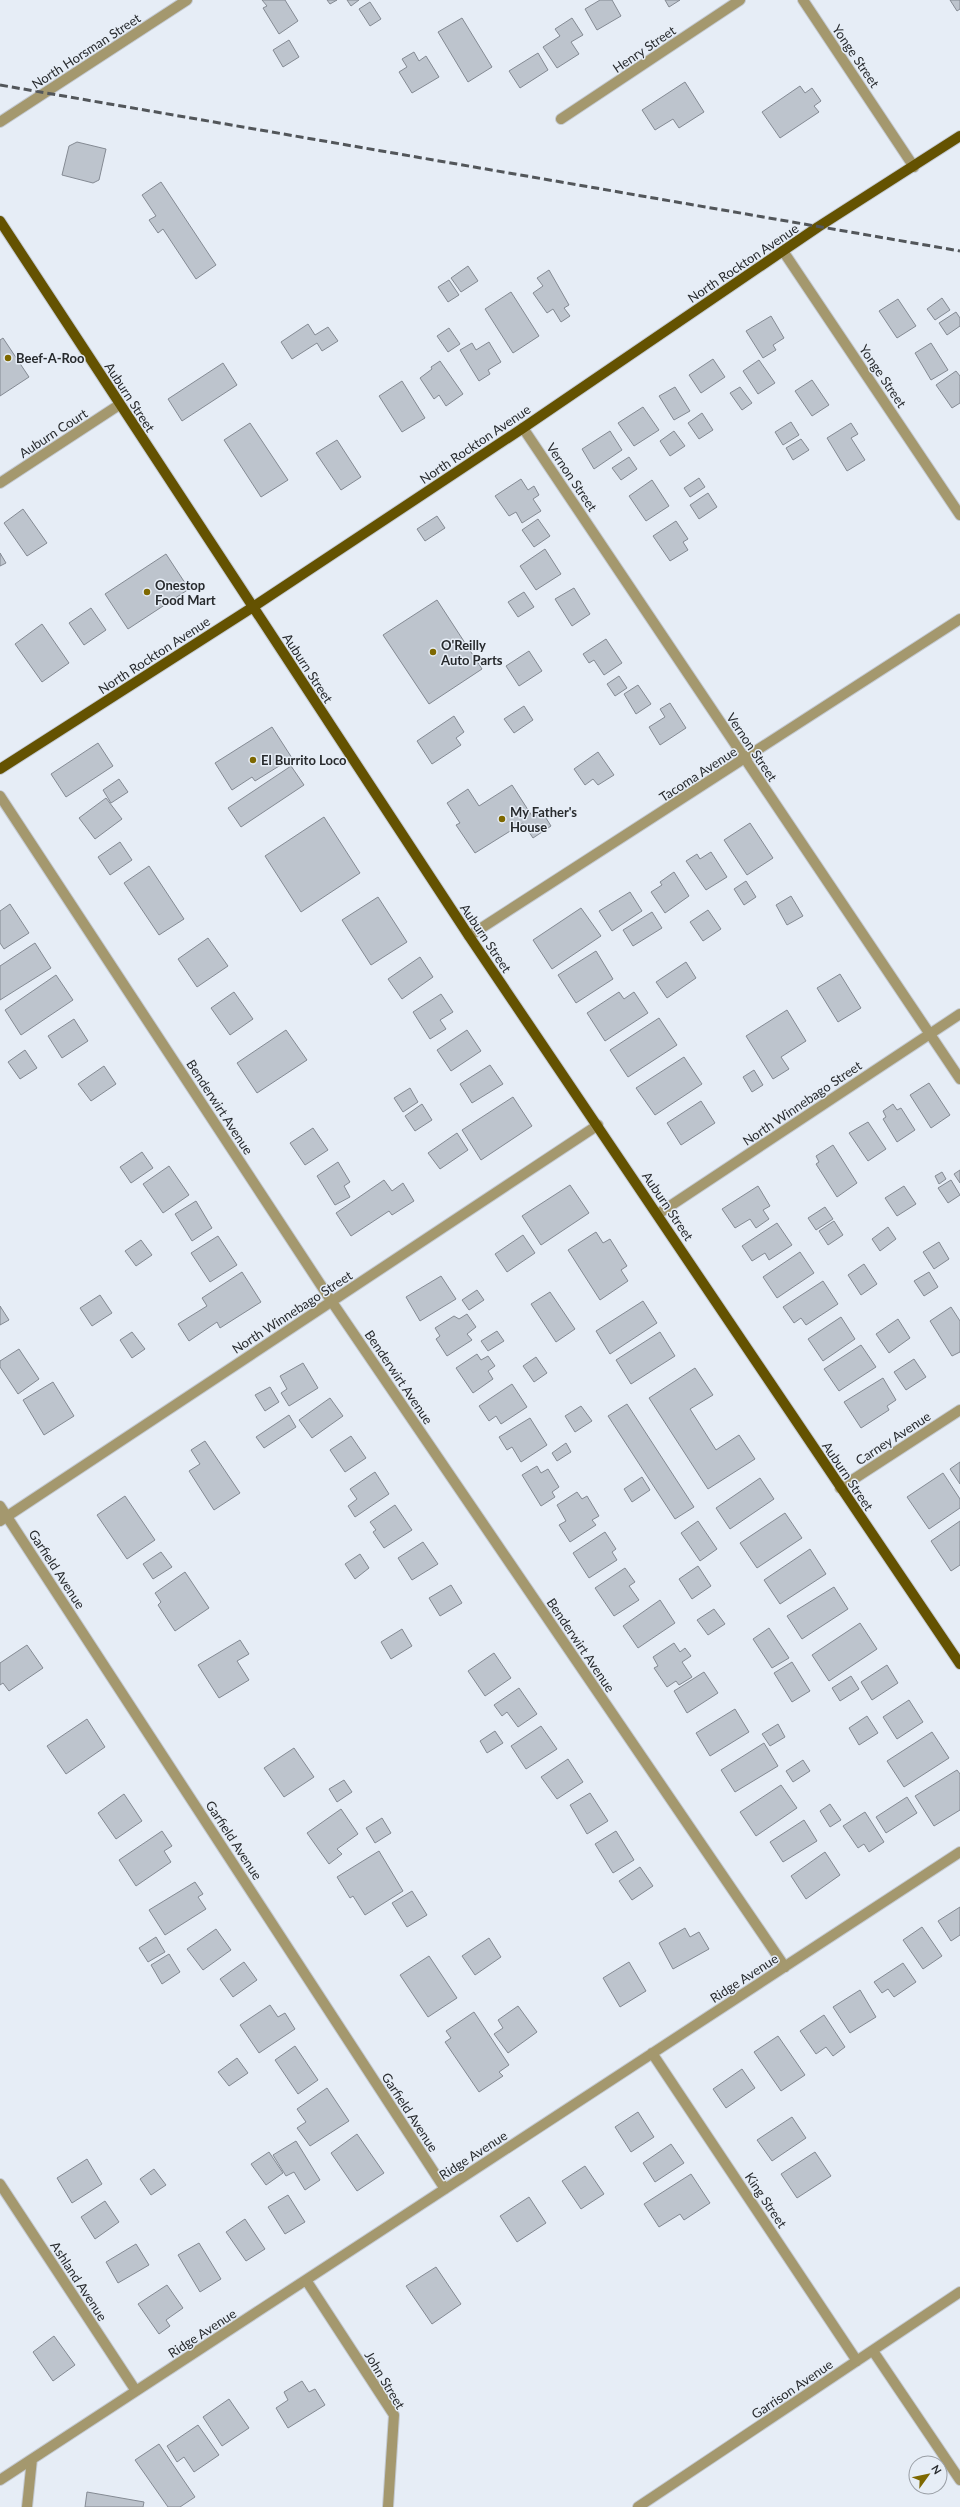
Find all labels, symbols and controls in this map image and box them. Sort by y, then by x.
street label: North Horsman Street [29,10,144,92]
street label: Henry Street [609,22,679,76]
street label: Yonge Street [829,22,883,91]
street label: North Rockton Avenue [685,220,802,306]
street label: Yonge Street [856,342,910,411]
place label: Beef-A-Roo [16,350,85,366]
marker: Beef-A-Roo [3,353,13,363]
street label: Auburn Street [102,359,159,435]
street label: North Rockton Avenue [417,401,534,487]
street label: Auburn Court [16,405,90,461]
street label: Vernon Street [543,440,601,514]
place label: Onestop Food Mart [155,577,216,608]
marker: Onestop Food Mart [142,587,152,597]
street label: North Rockton Avenue [95,613,213,697]
street label: Auburn Street [280,630,337,706]
place label: O'Reilly Auto Parts [440,637,503,668]
marker: O'Reilly Auto Parts [428,647,438,657]
street label: Vernon Street [723,710,781,784]
street label: Tacoma Avenue [656,743,740,805]
place label: El Burrito Loco [261,752,347,768]
marker: El Burrito Loco [248,755,258,765]
place label: My Father's House [510,804,577,835]
marker: My Father's House [497,814,507,824]
street label: Auburn Street [457,900,515,976]
street label: Benderwirt Avenue [183,1057,257,1158]
street label: North Winnebago Street [739,1057,865,1149]
street label: Auburn Street [639,1168,697,1244]
street label: North Winnebago Street [229,1267,355,1357]
street label: Benderwirt Avenue [362,1327,436,1427]
street label: Carney Avenue [853,1408,934,1468]
street label: Auburn Street [819,1438,877,1514]
street label: Garfield Avenue [25,1526,89,1612]
street label: Benderwirt Avenue [544,1595,618,1695]
street label: Garfield Avenue [202,1797,266,1883]
street label: Ridge Avenue [707,1950,781,2006]
street label: Garfield Avenue [378,2069,442,2155]
street label: Ridge Avenue [436,2127,510,2183]
street label: King Street [742,2169,791,2231]
street label: Ashland Avenue [47,2238,111,2324]
street label: Ridge Avenue [165,2305,239,2361]
street label: John Street [361,2348,409,2412]
street label: Garrison Avenue [748,2356,836,2422]
north arrow [908,2455,948,2495]
text: N [929,2462,945,2476]

